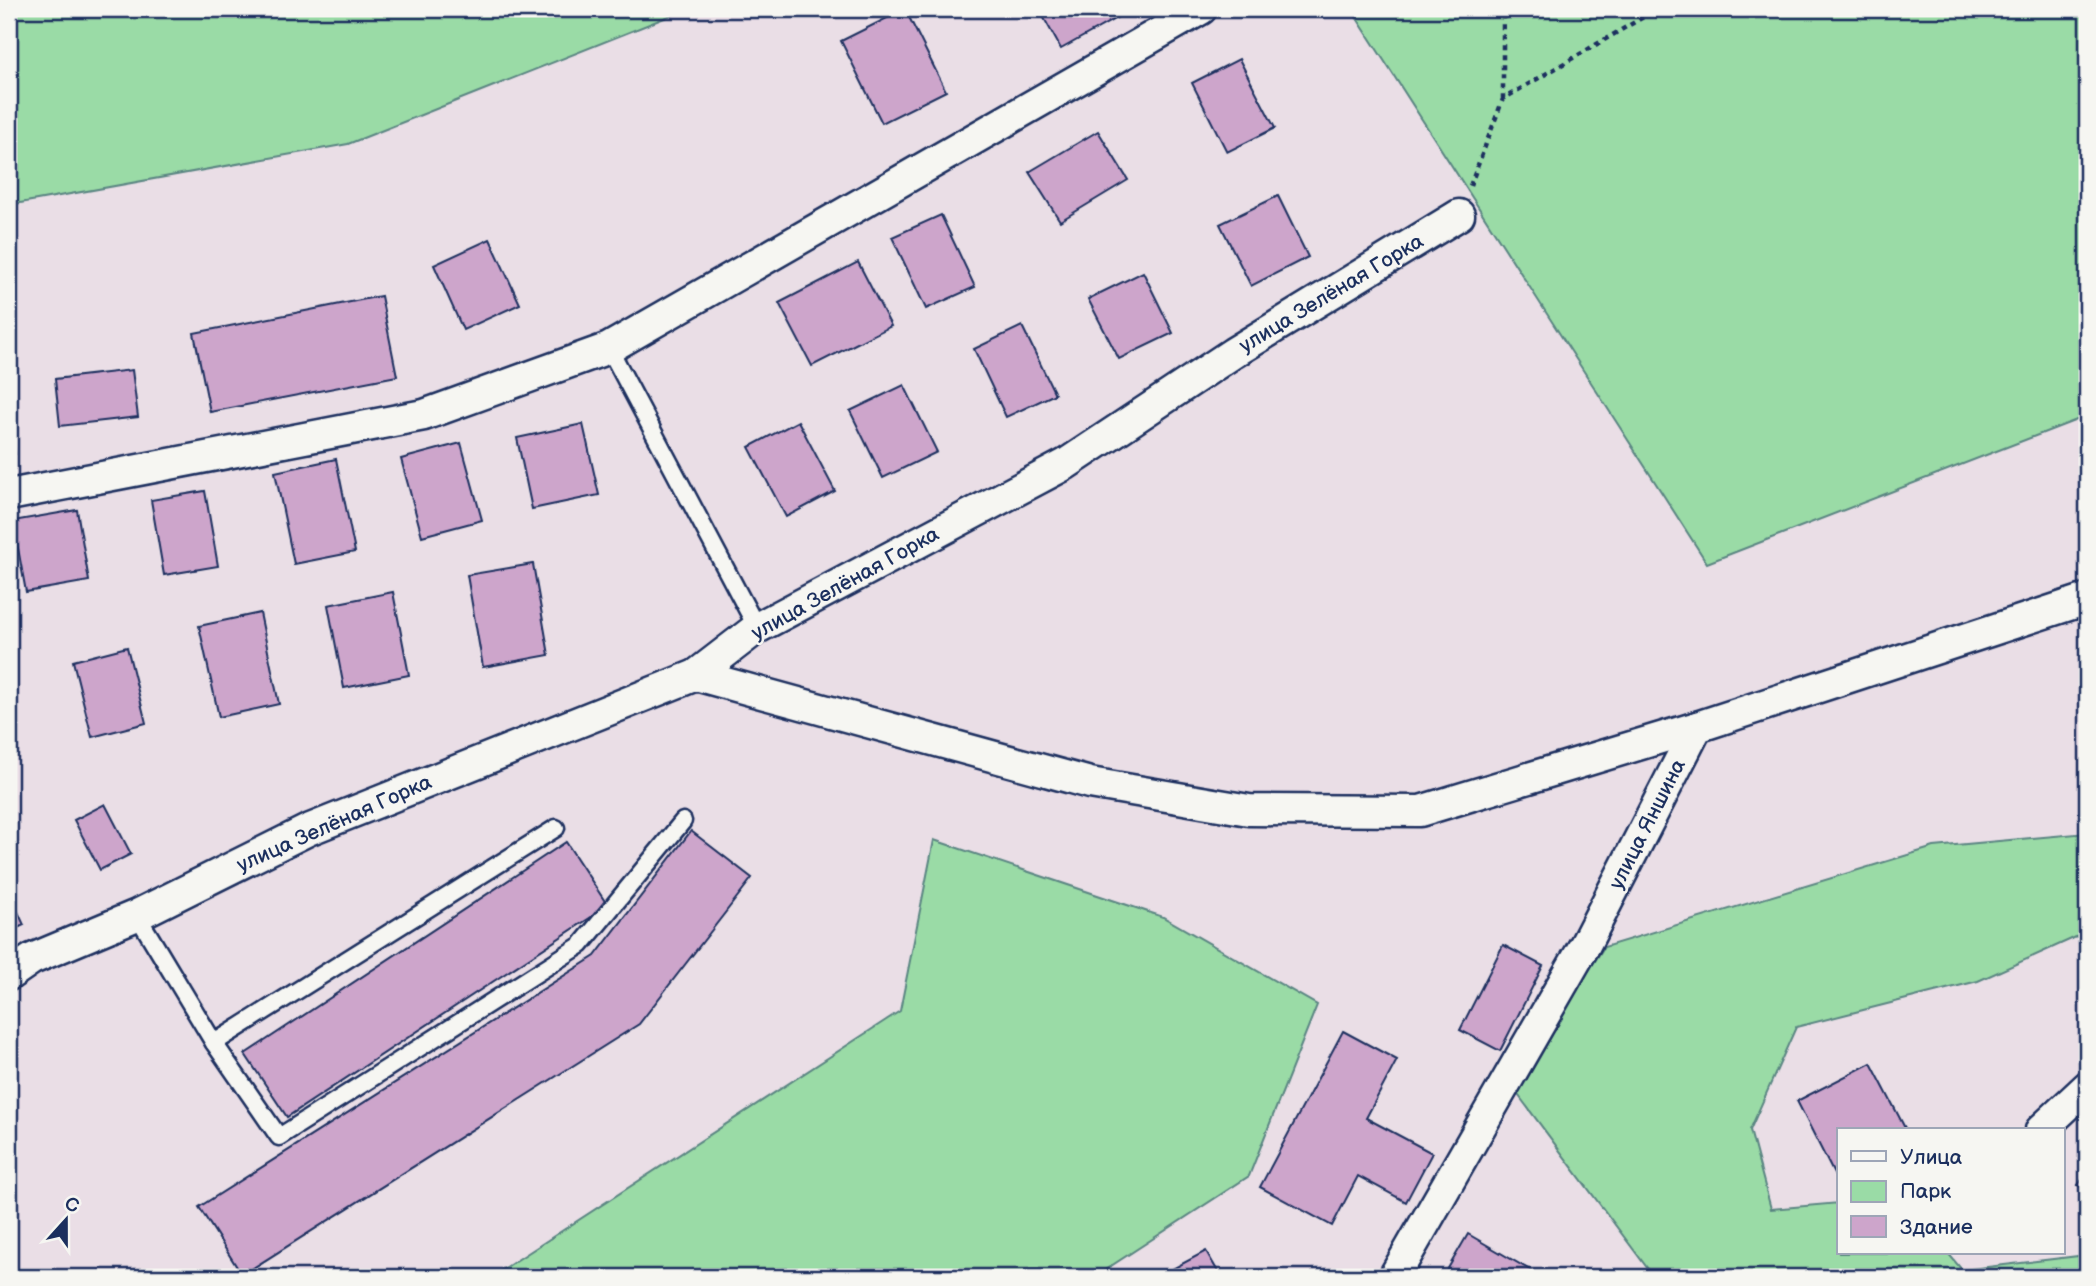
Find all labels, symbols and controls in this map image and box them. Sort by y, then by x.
street label: улица Зелёная Горка [1235,228,1428,358]
street label: улица Зелёная Горка [747,521,944,645]
street label: улица Яншина [1604,755,1691,893]
street label: улица Зелёная Горка [233,769,436,878]
legend [1837,1128,2064,1254]
text: Улица [1900,1145,1963,1170]
text: Парк [1900,1179,1951,1204]
north arrow [32,1184,102,1254]
text: С [61,1192,82,1219]
text: Здание [1900,1215,1973,1240]

